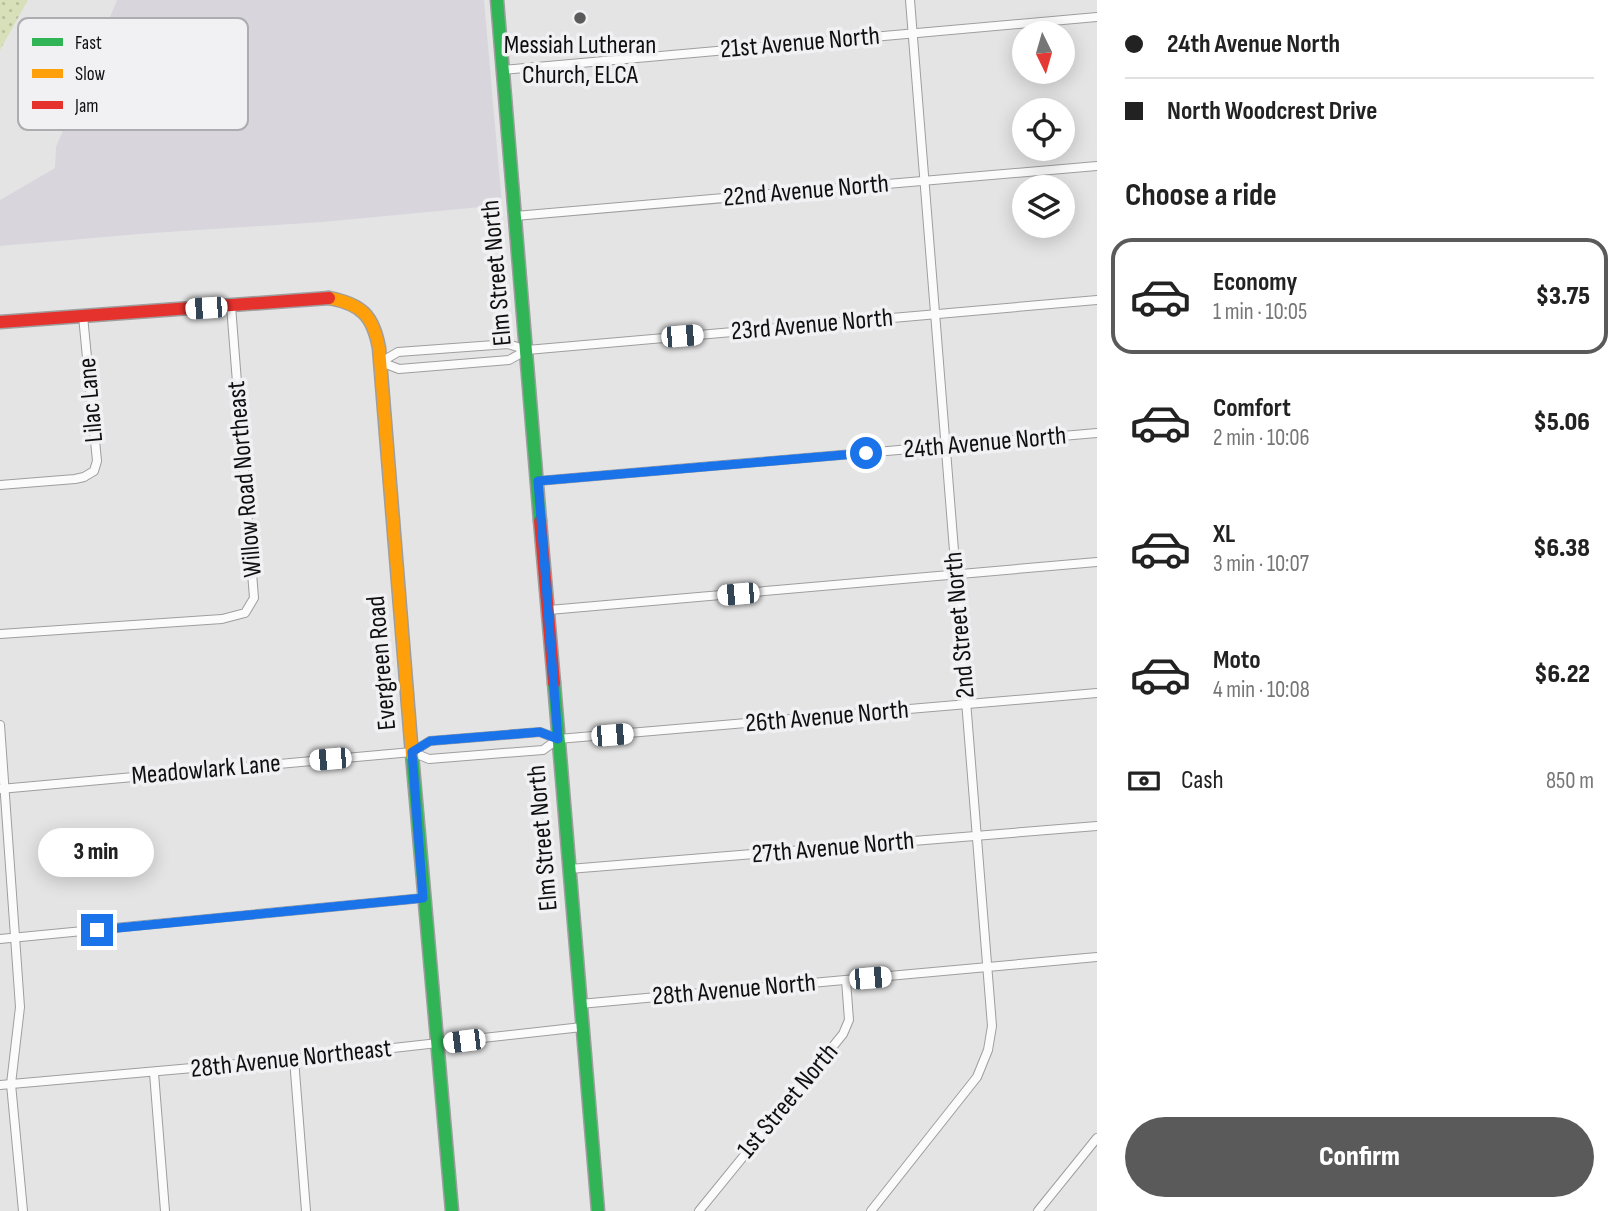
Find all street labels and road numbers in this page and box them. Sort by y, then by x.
street label: 21st Avenue North [719,21,881,65]
street label: 22nd Avenue North [722,168,890,214]
street label: Elm Street North [475,199,519,347]
street label: 23rd Avenue North [730,302,894,348]
street label: Lilac Lane [72,356,110,444]
street label: Willow Road Northeast [221,380,269,578]
street label: 24th Avenue North [902,420,1068,466]
street label: 2nd Street North [938,551,982,699]
street label: Evergreen Road [361,595,403,731]
street label: 26th Avenue North [744,694,910,740]
street label: Meadowlark Lane [130,748,282,792]
street label: Elm Street North [521,764,565,912]
street label: 27th Avenue North [750,825,916,871]
street label: 28th Avenue North [651,967,817,1013]
street label: 28th Avenue Northeast [189,1033,393,1085]
street label: 1st Street North [731,1037,845,1165]

